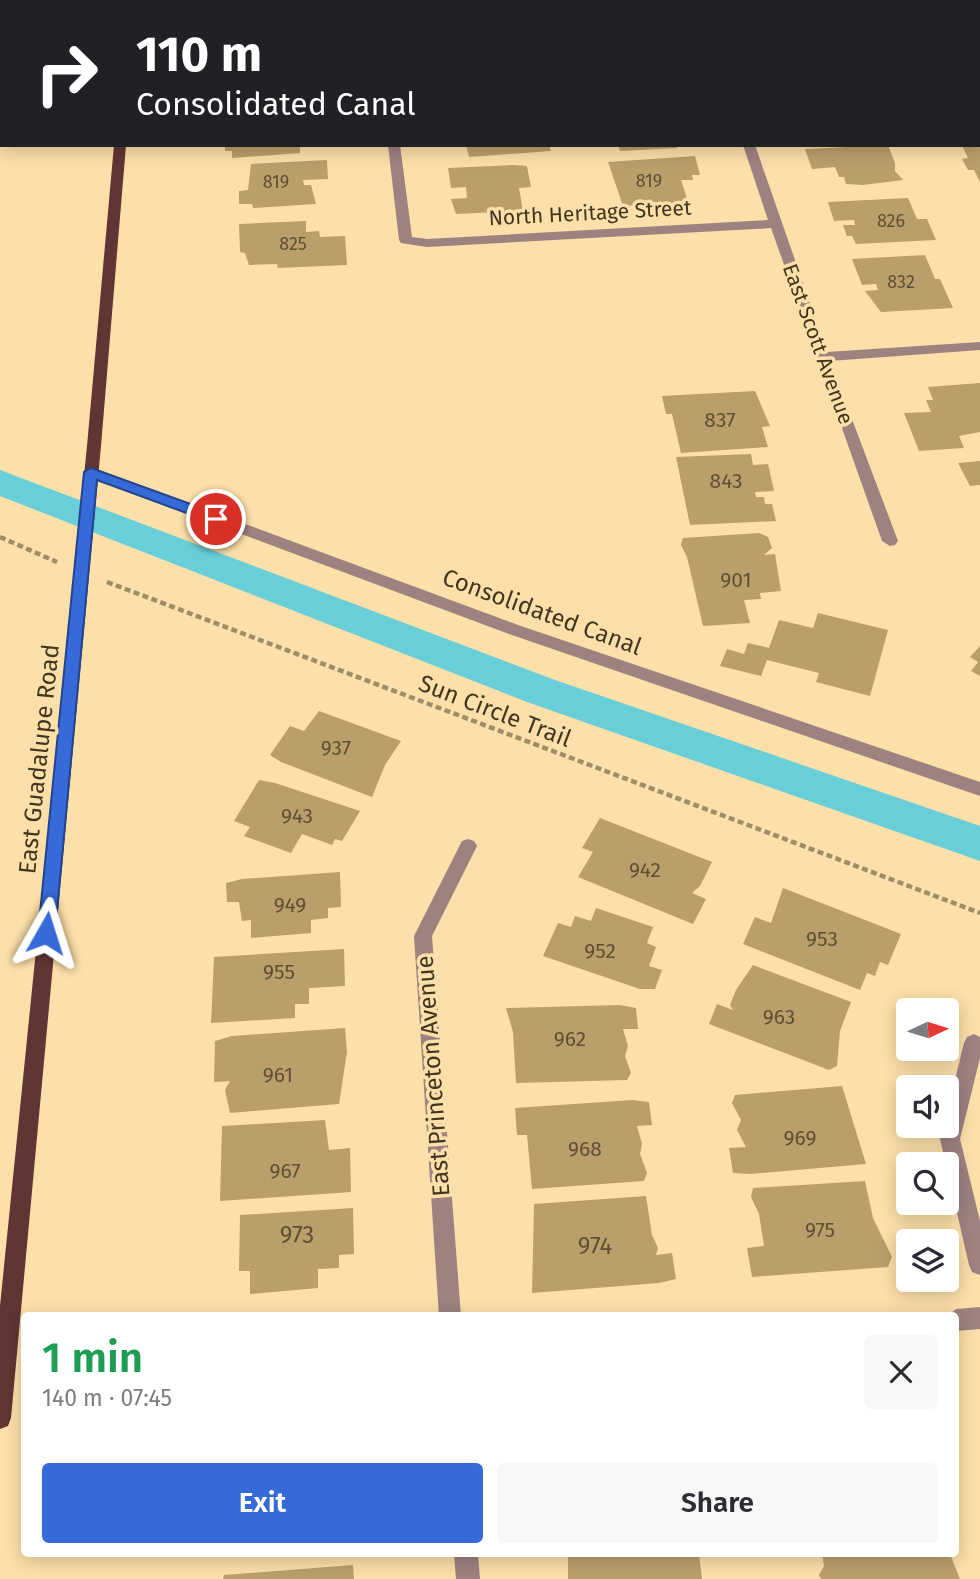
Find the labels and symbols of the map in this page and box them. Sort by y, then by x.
house number: 819 [636,170,662,192]
house number: 819 [263,171,289,193]
street label: North Heritage Street [488,195,693,231]
house number: 826 [877,210,905,232]
house number: 825 [279,233,307,255]
street label: East Scott Avenue [777,260,859,428]
house number: 832 [887,271,915,293]
house number: 837 [704,407,736,433]
house number: 843 [710,468,742,494]
pin [186,489,246,549]
street label: Consolidated Canal [439,563,645,661]
house number: 901 [720,567,752,593]
street label: East Guadalupe Road [13,643,65,875]
street label: Sun Circle Trail [415,669,575,753]
house number: 937 [321,735,351,761]
house number: 943 [281,803,313,829]
house number: 942 [629,857,661,883]
house number: 949 [274,892,306,918]
position arrow [9,896,83,970]
house number: 953 [806,926,838,952]
house number: 952 [584,938,616,964]
street label: East Princeton Avenue [411,954,455,1198]
house number: 955 [263,959,295,985]
north arrow [896,998,959,1060]
house number: 963 [763,1004,795,1030]
house number: 962 [554,1026,586,1052]
house number: 961 [263,1062,293,1088]
house number: 969 [784,1125,816,1151]
house number: 968 [568,1136,602,1162]
house number: 967 [269,1158,301,1184]
house number: 975 [805,1217,835,1243]
house number: 973 [280,1221,314,1249]
house number: 974 [578,1232,613,1260]

